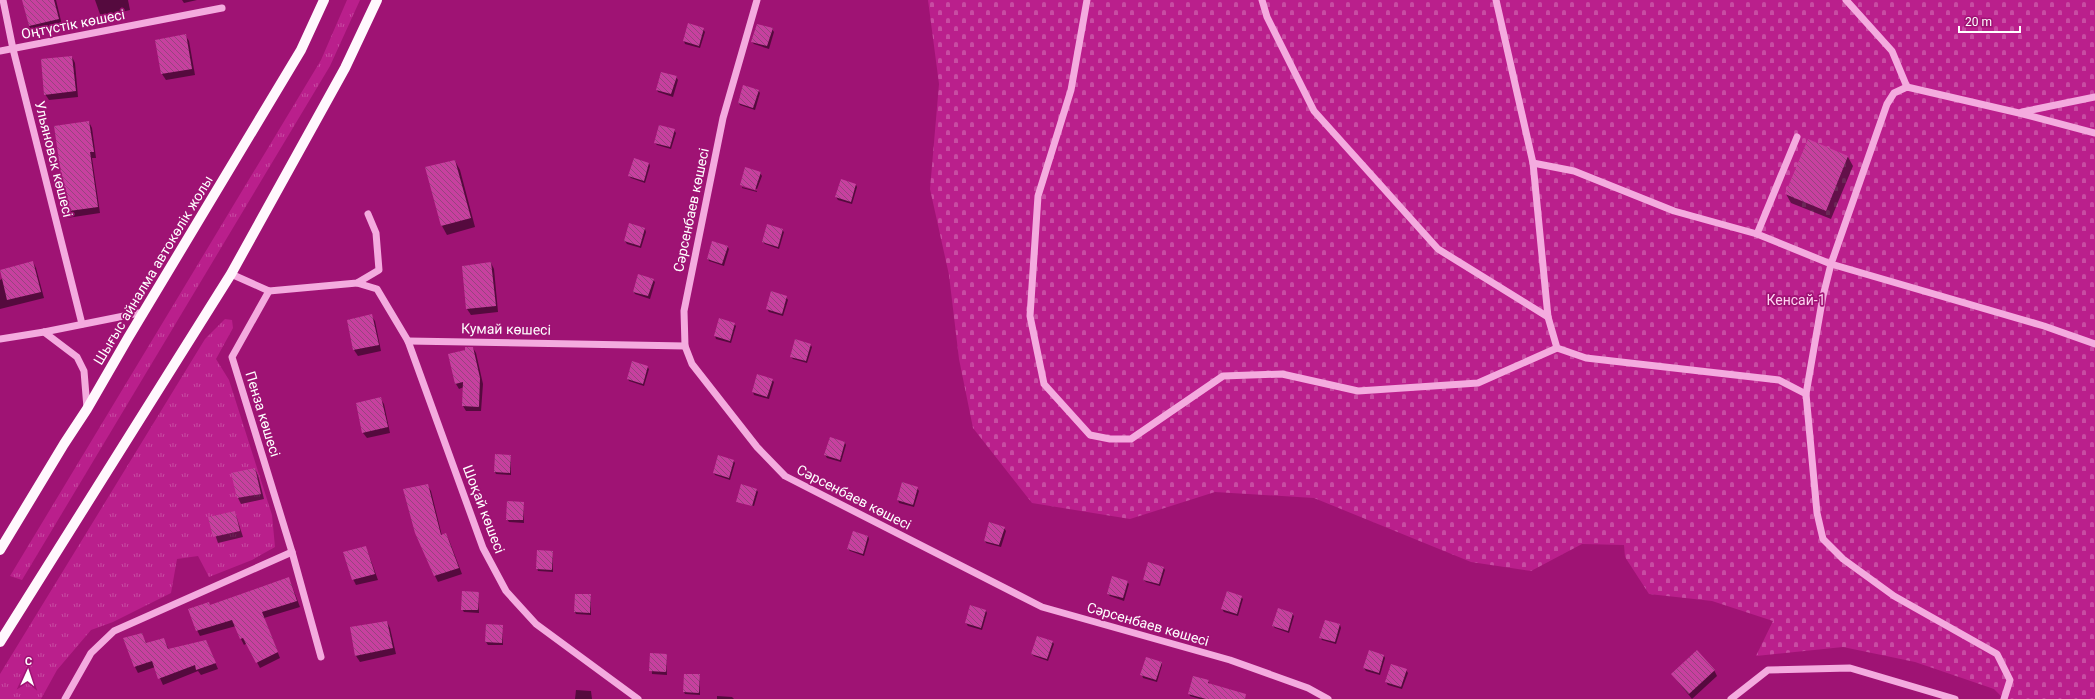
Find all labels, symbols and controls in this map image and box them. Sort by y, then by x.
street label: Оңтүстік көшесі [20,6,126,42]
scale bar [1959,8,2020,34]
text: 20 m [1965,15,1992,29]
street label: Ульяновск көшесі [32,99,76,219]
street label: Сәрсенбаев көшесі [670,147,712,273]
street label: Шығыс айналма автокөлік жолы [90,172,216,368]
park label: Кенсай-1 [1766,292,1826,308]
street label: Кумай көшесі [461,320,551,338]
street label: Пенза көшесі [242,369,284,459]
street label: Сәрсенбаев көшесі [794,461,914,533]
street label: Шоқай көшесі [460,462,508,556]
street label: Сәрсенбаев көшесі [1085,599,1211,649]
north arrow [8,651,48,691]
text: С [25,655,32,668]

